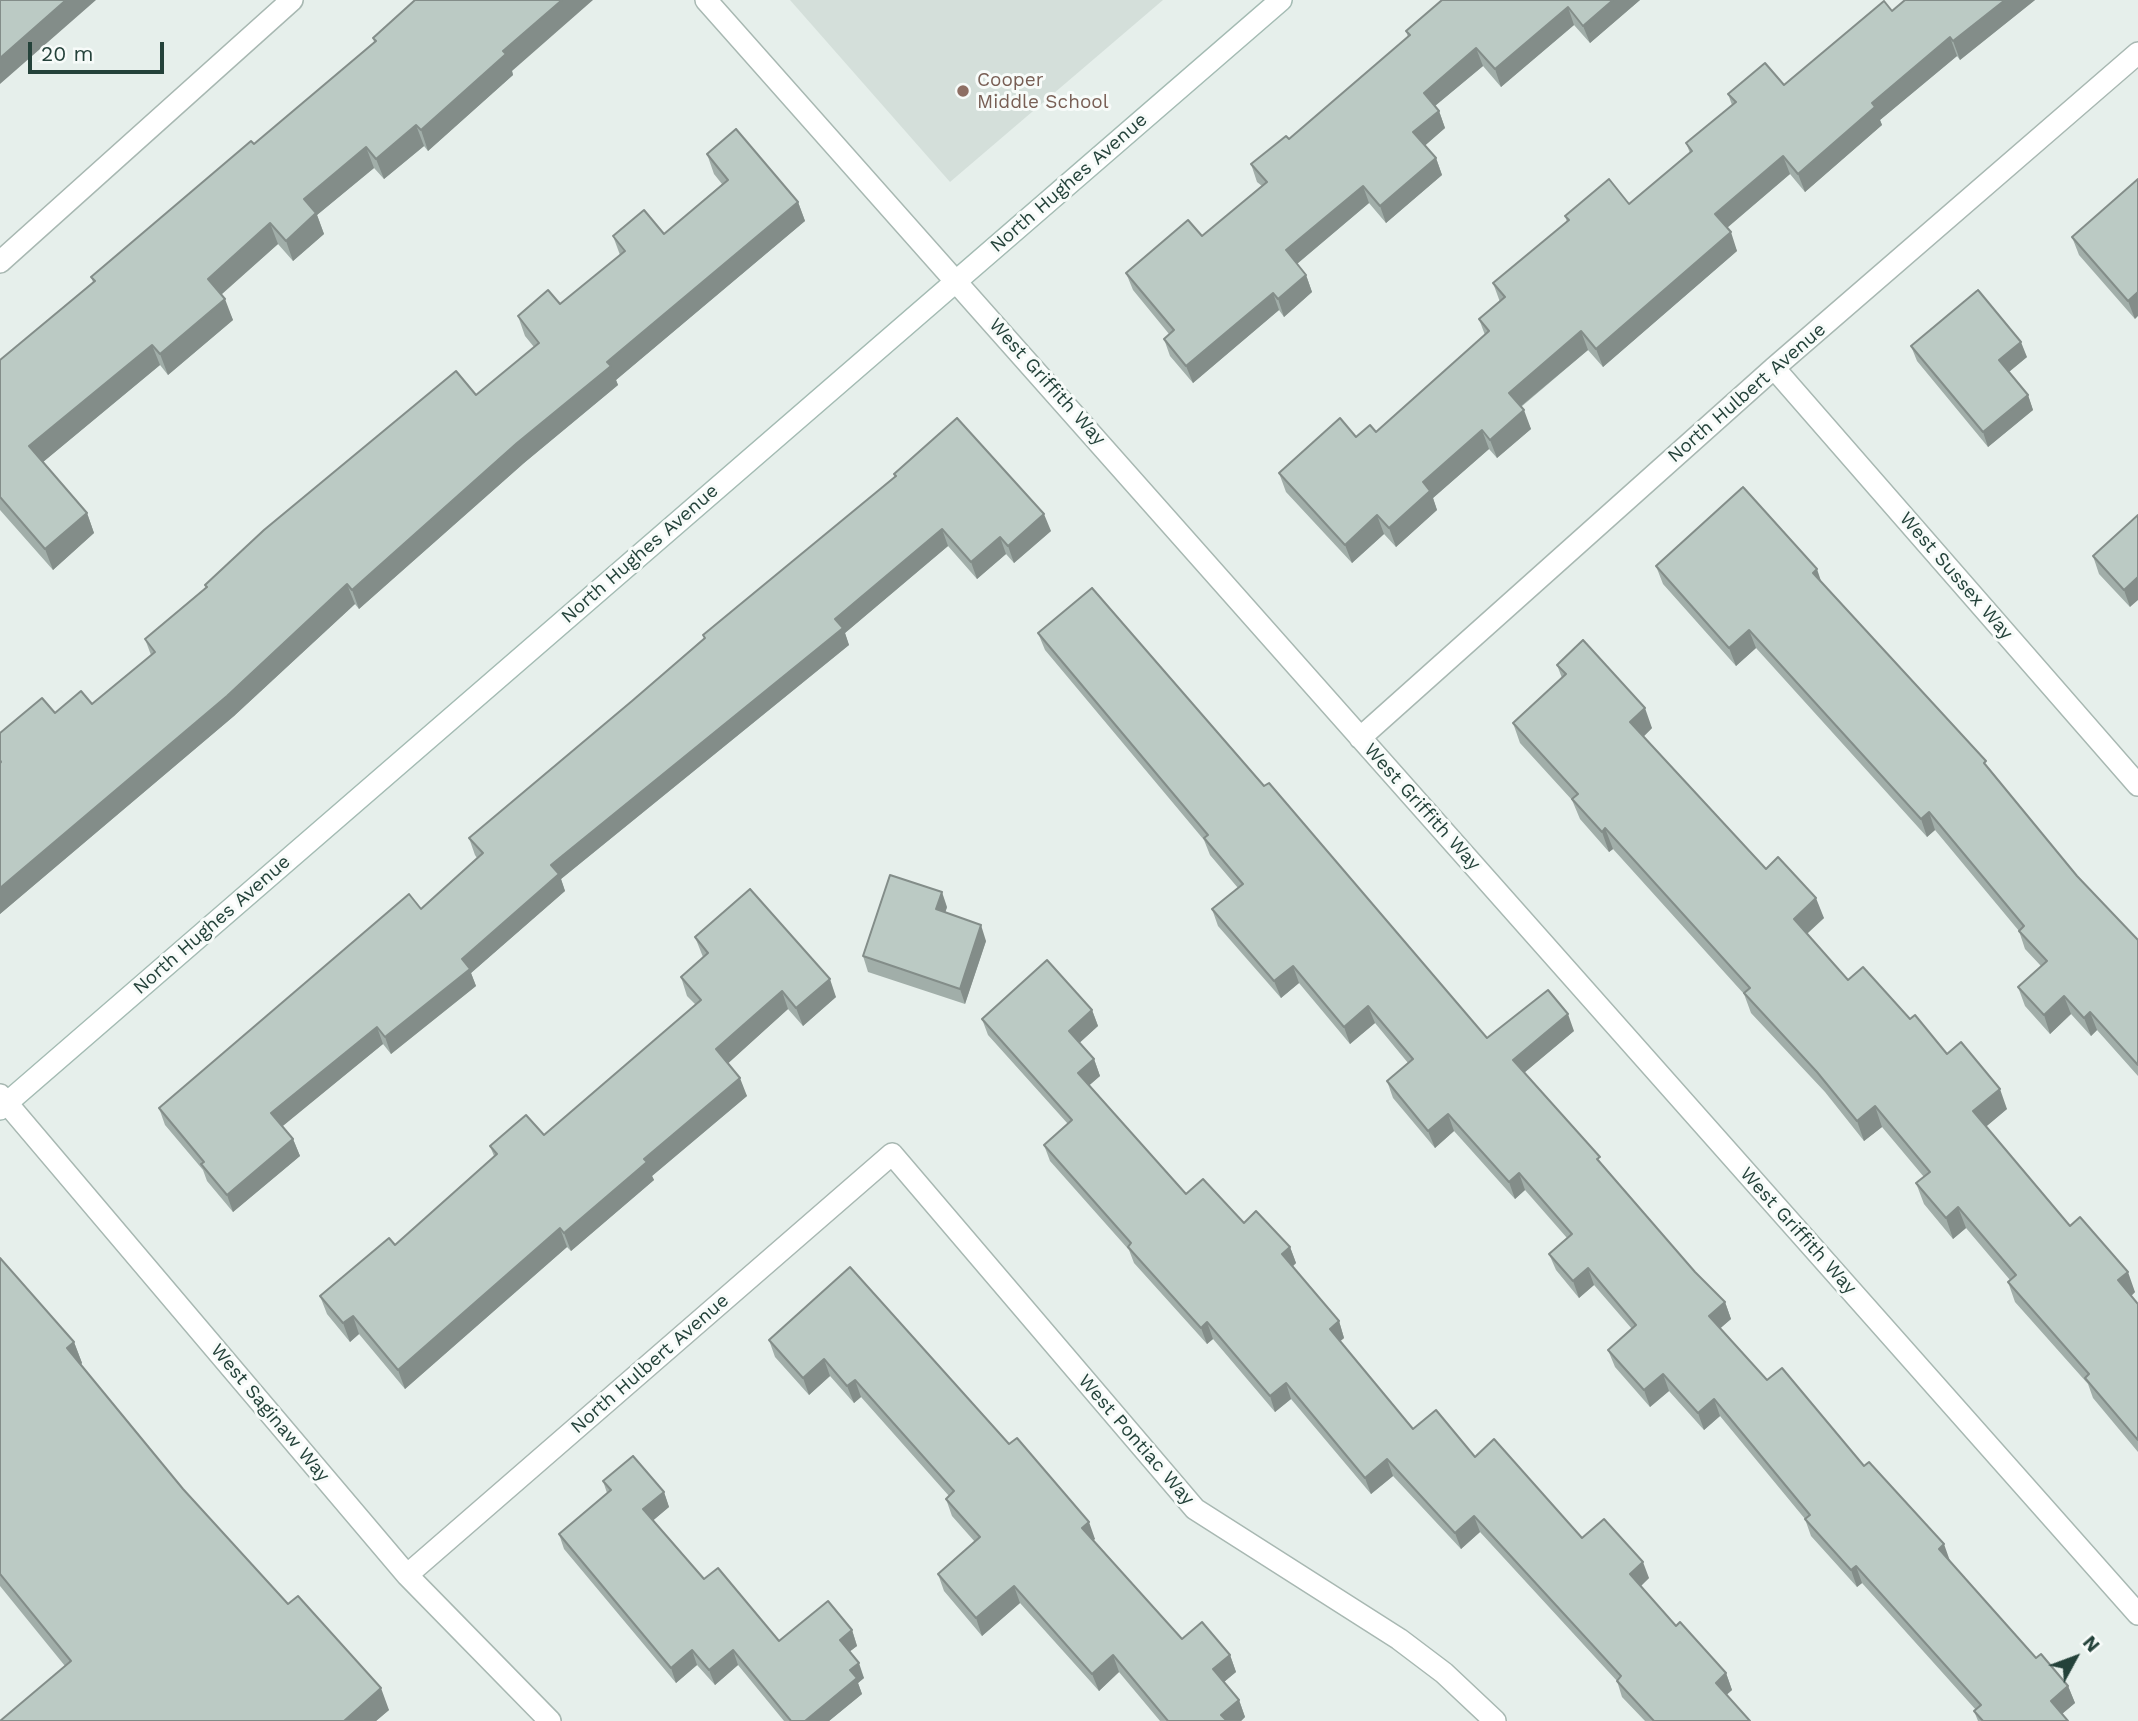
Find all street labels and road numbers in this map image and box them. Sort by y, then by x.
street label: North Hughes Avenue [986,109,1152,257]
street label: West Griffith Way [984,314,1110,450]
street label: North Hulbert Avenue [1663,318,1831,468]
street label: North Hughes Avenue [557,480,723,628]
street label: West Sussex Way [1894,508,2018,644]
street label: West Griffith Way [1359,739,1485,875]
street label: North Hughes Avenue [129,851,295,999]
street label: West Griffith Way [1735,1163,1861,1299]
street label: North Hulbert Avenue [566,1289,734,1439]
street label: West Saginaw Way [206,1339,334,1487]
street label: West Pontiac Way [1073,1370,1199,1510]

